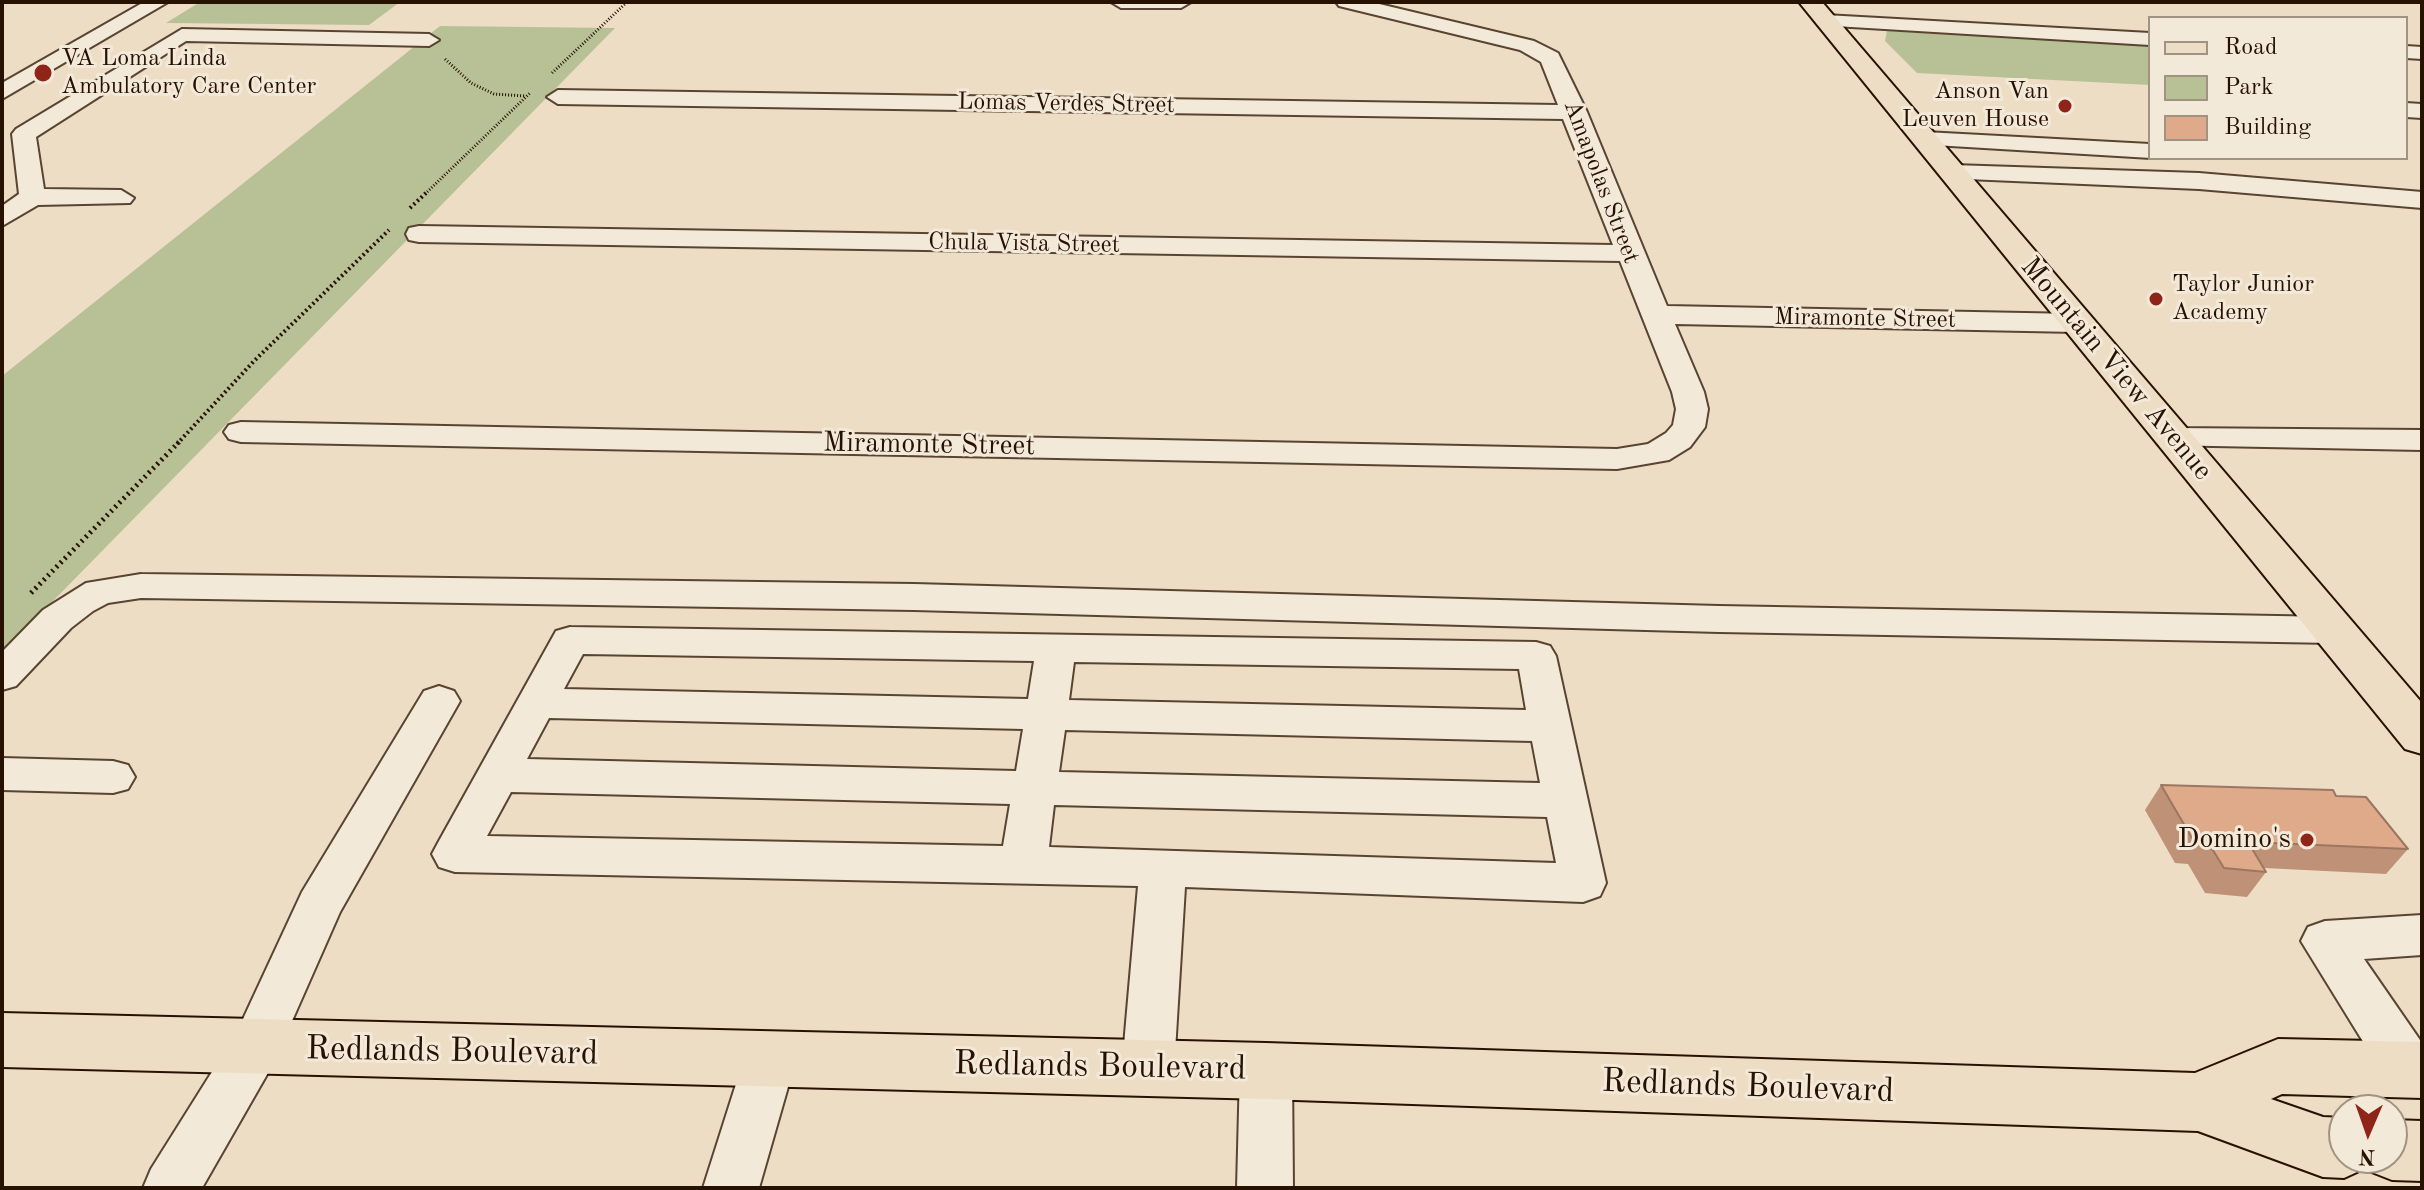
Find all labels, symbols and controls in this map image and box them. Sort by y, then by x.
legend [2148,16,2408,160]
text: Road [2224,36,2277,60]
place label: VA Loma Linda Ambulatory Care Center [61,45,316,101]
marker: VA Loma Linda Ambulatory Care Center [32,62,54,84]
text: Park [2224,76,2273,100]
place label: Anson Van Leuven House [1902,78,2049,134]
street label: Lomas Verdes Street [957,88,1175,120]
street label: Amapolas Street [1557,96,1645,268]
marker: Anson Van Leuven House [2056,97,2074,115]
text: Building [2224,116,2311,140]
street label: Chula Vista Street [928,228,1120,260]
street label: Mountain View Avenue [2013,251,2219,487]
place label: Taylor Junior Academy [2172,271,2314,327]
marker: Taylor Junior Academy [2147,290,2165,308]
street label: Miramonte Street [1774,303,1956,335]
street label: Miramonte Street [823,426,1035,464]
place label: Domino's [2178,823,2291,857]
marker: Domino's [2298,831,2316,849]
street label: Redlands Boulevard [305,1029,599,1075]
street label: Redlands Boulevard [953,1044,1247,1090]
street label: Redlands Boulevard [1601,1062,1895,1112]
north arrow [2328,1094,2408,1174]
text: N [2358,1145,2376,1167]

